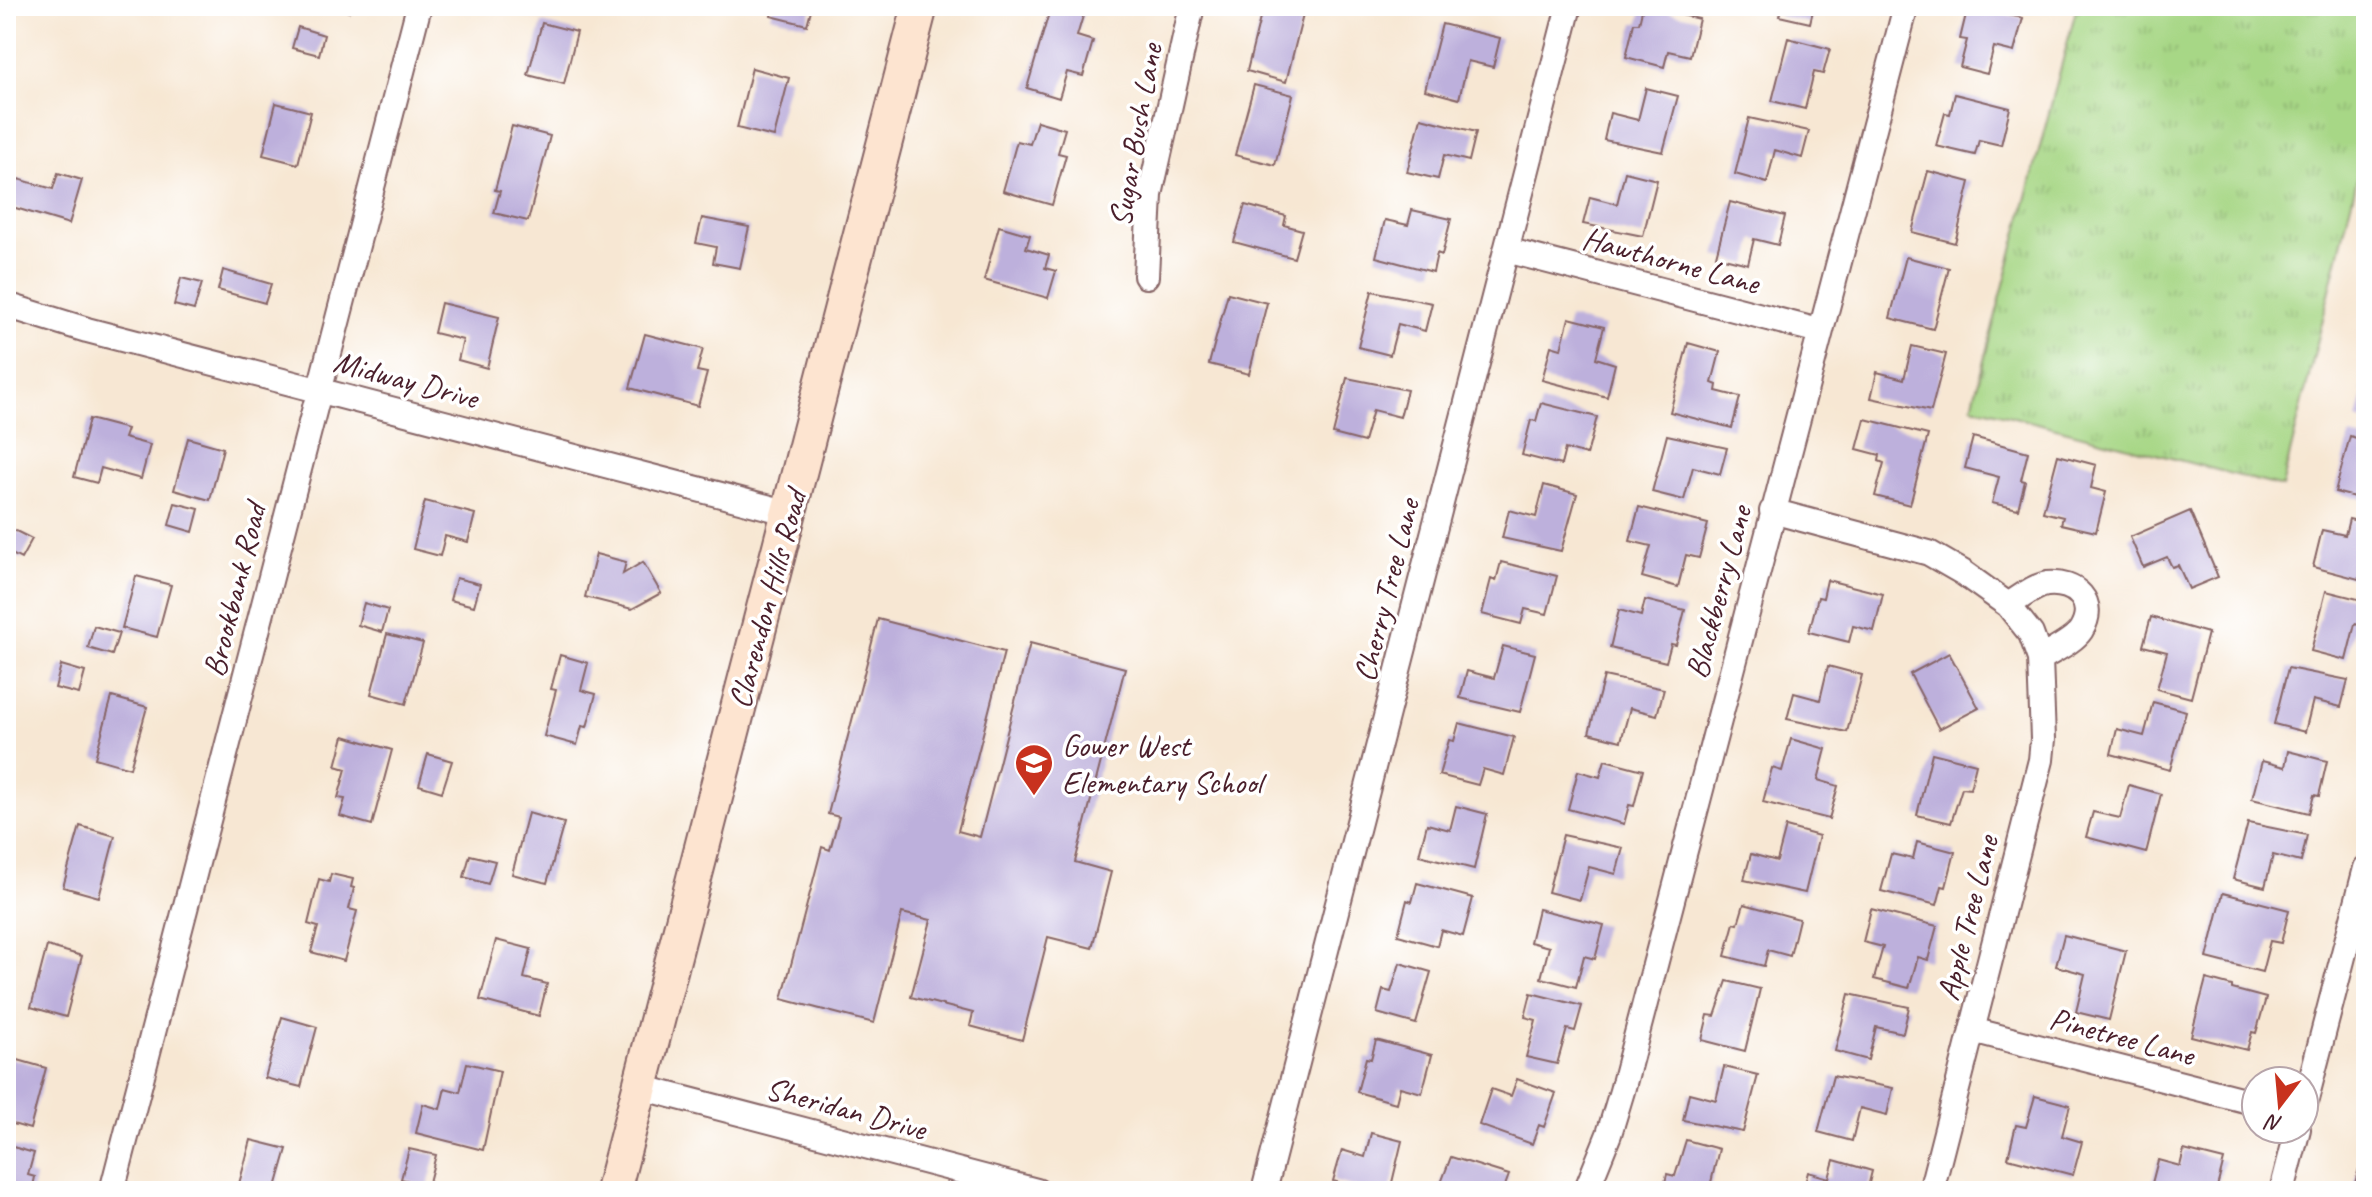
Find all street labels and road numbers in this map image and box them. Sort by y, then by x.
street label: Sugar Bush Lane [1099,38,1172,229]
street label: Hawthorne Lane [1578,217,1766,304]
street label: Midway Drive [329,341,485,419]
street label: Clarendon Hills Road [719,482,817,712]
street label: Cherry Tree Lane [1344,492,1430,686]
street label: Brookbank Road [193,495,277,681]
street label: Blackberry Lane [1676,499,1762,683]
street label: Apple Tree Lane [1927,829,2008,1005]
street label: Pinetree Lane [2045,998,2201,1076]
street label: Sheridan Drive [761,1067,933,1150]

